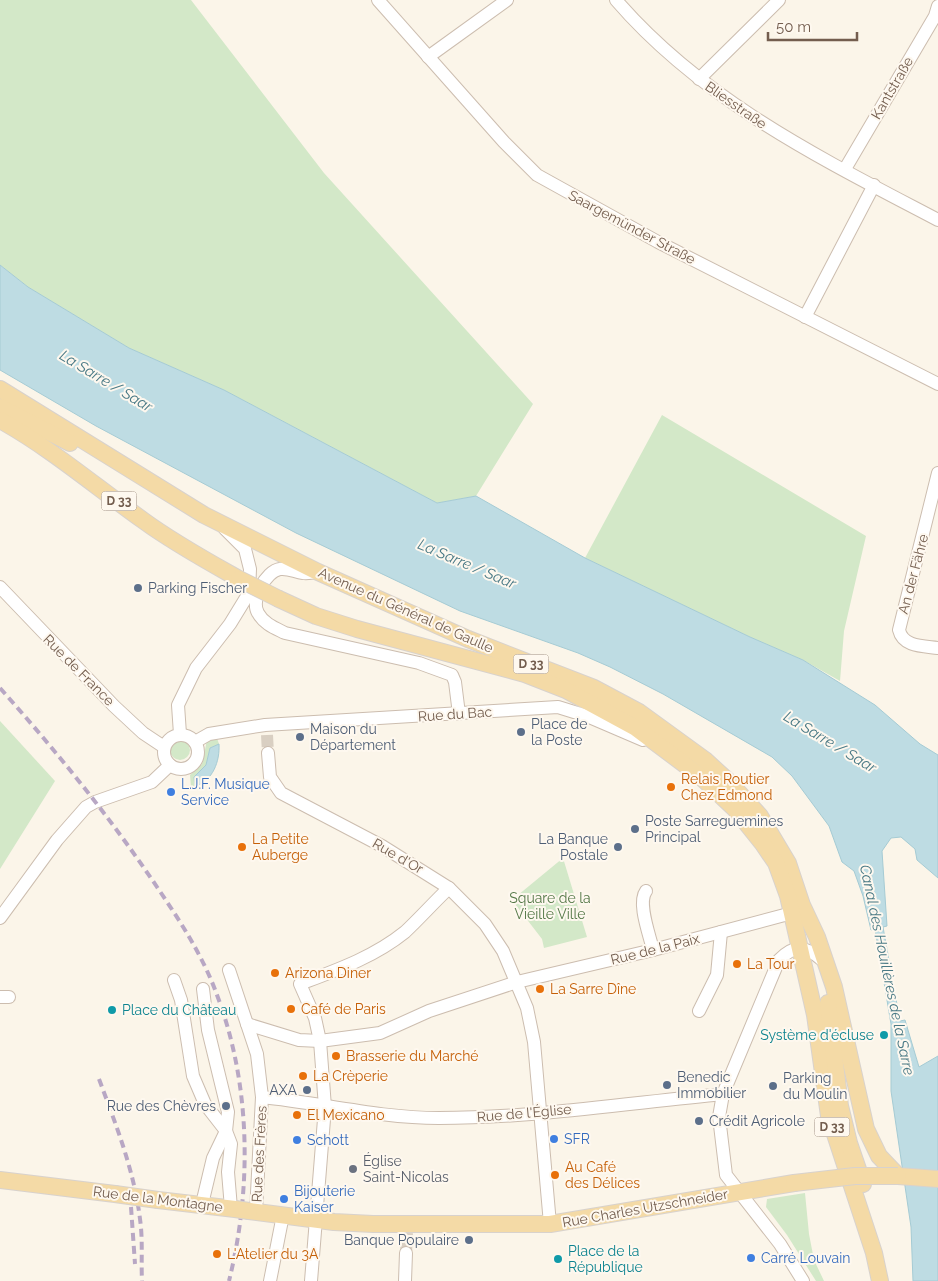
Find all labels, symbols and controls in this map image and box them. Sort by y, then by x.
scale bar [768,10,857,42]
text: 50 m [776,18,811,36]
street label: Kantstraße [868,54,916,122]
street label: Bliesstraße [702,78,770,132]
street label: Saargemünder Straße [566,187,698,267]
water label: La Sarre / Saar [56,346,156,416]
road number: D 33 [102,492,136,511]
street label: An der Fähre [895,532,931,616]
water label: La Sarre / Saar [415,535,520,593]
street label: Avenue du Général de Gaulle [316,564,496,656]
place label: Parking Fischer [148,580,247,596]
marker: Parking Fischer [132,582,144,594]
street label: Rue de France [40,631,118,709]
road number: D 33 [514,654,548,674]
street label: Rue du Bac [417,703,493,725]
water label: La Sarre / Saar [780,707,880,777]
place label: Place de la Poste [531,716,587,748]
place label: Maison du Département [310,721,396,753]
marker: Place de la Poste [515,726,527,738]
marker: Maison du Département [294,731,306,743]
place label: Relais Routier Chez Edmond [681,771,772,803]
place label: L.J.F. Musique Service [181,776,270,808]
marker: Relais Routier Chez Edmond [665,781,677,793]
marker: L.J.F. Musique Service [165,786,177,798]
place label: Poste Sarreguemines Principal [645,813,783,845]
marker: Poste Sarreguemines Principal [629,823,641,835]
place label: La Petite Auberge [252,831,309,863]
place label: La Banque Postale [538,831,608,863]
street label: Rue d'Or [370,835,426,877]
marker: La Petite Auberge [236,841,248,853]
marker: La Banque Postale [612,841,624,853]
water label: Canal des Houillères de la Sarre [856,863,918,1077]
park label: Square de la Vieille Ville [509,890,591,922]
street label: Rue de la Paix [609,930,701,968]
place label: La Tour [747,956,795,972]
marker: La Tour [731,958,743,970]
place label: Arizona Diner [285,965,371,981]
marker: Arizona Diner [269,967,281,979]
place label: La Sarre Dîne [550,981,636,997]
marker: La Sarre Dîne [534,983,546,995]
place label: Café de Paris [301,1001,386,1017]
place label: Place du Château [122,1002,236,1018]
marker: Café de Paris [285,1003,297,1015]
marker: Place du Château [106,1004,118,1016]
place label: Système d'écluse [760,1027,874,1043]
marker: Système d'écluse [878,1029,890,1041]
place label: Brasserie du Marché [346,1048,479,1064]
marker: Brasserie du Marché [330,1050,342,1062]
place label: La Crèperie [313,1068,388,1084]
place label: Benedic Immobilier [677,1069,746,1101]
marker: La Crèperie [297,1070,309,1082]
place label: Parking du Moulin [783,1070,847,1102]
marker: Benedic Immobilier [661,1079,673,1091]
marker: Parking du Moulin [767,1080,779,1092]
place label: AXA [269,1082,298,1098]
marker: AXA [301,1084,313,1096]
place label: Rue des Chèvres [107,1098,216,1114]
marker: Rue des Chèvres [220,1100,232,1112]
street label: Rue de l'Église [476,1100,572,1125]
street label: Rue des Frères [248,1105,270,1203]
place label: El Mexicano [307,1107,385,1123]
marker: El Mexicano [291,1109,303,1121]
place label: Crédit Agricole [709,1113,805,1129]
marker: Crédit Agricole [693,1115,705,1127]
road number: D 33 [814,1118,850,1136]
place label: SFR [564,1131,590,1147]
place label: Schott [307,1132,349,1148]
marker: SFR [548,1133,560,1145]
marker: Schott [291,1134,303,1146]
place label: Église Saint-Nicolas [363,1152,449,1185]
place label: Au Café des Délices [565,1159,640,1191]
marker: Église Saint-Nicolas [347,1163,359,1175]
marker: Au Café des Délices [549,1169,561,1181]
street label: Rue de la Montagne [92,1183,224,1215]
place label: Bijouterie Kaiser [294,1183,355,1215]
street label: Rue Charles Utzschneider [561,1186,729,1230]
marker: Bijouterie Kaiser [278,1193,290,1205]
place label: Banque Populaire [344,1232,459,1248]
marker: Banque Populaire [463,1234,475,1246]
place label: Place de la République [568,1243,643,1275]
place label: L'Atelier du 3A [227,1246,319,1262]
marker: L'Atelier du 3A [211,1248,223,1260]
place label: Carré Louvain [761,1250,850,1266]
marker: Carré Louvain [745,1252,757,1264]
marker: Place de la République [552,1253,564,1265]

